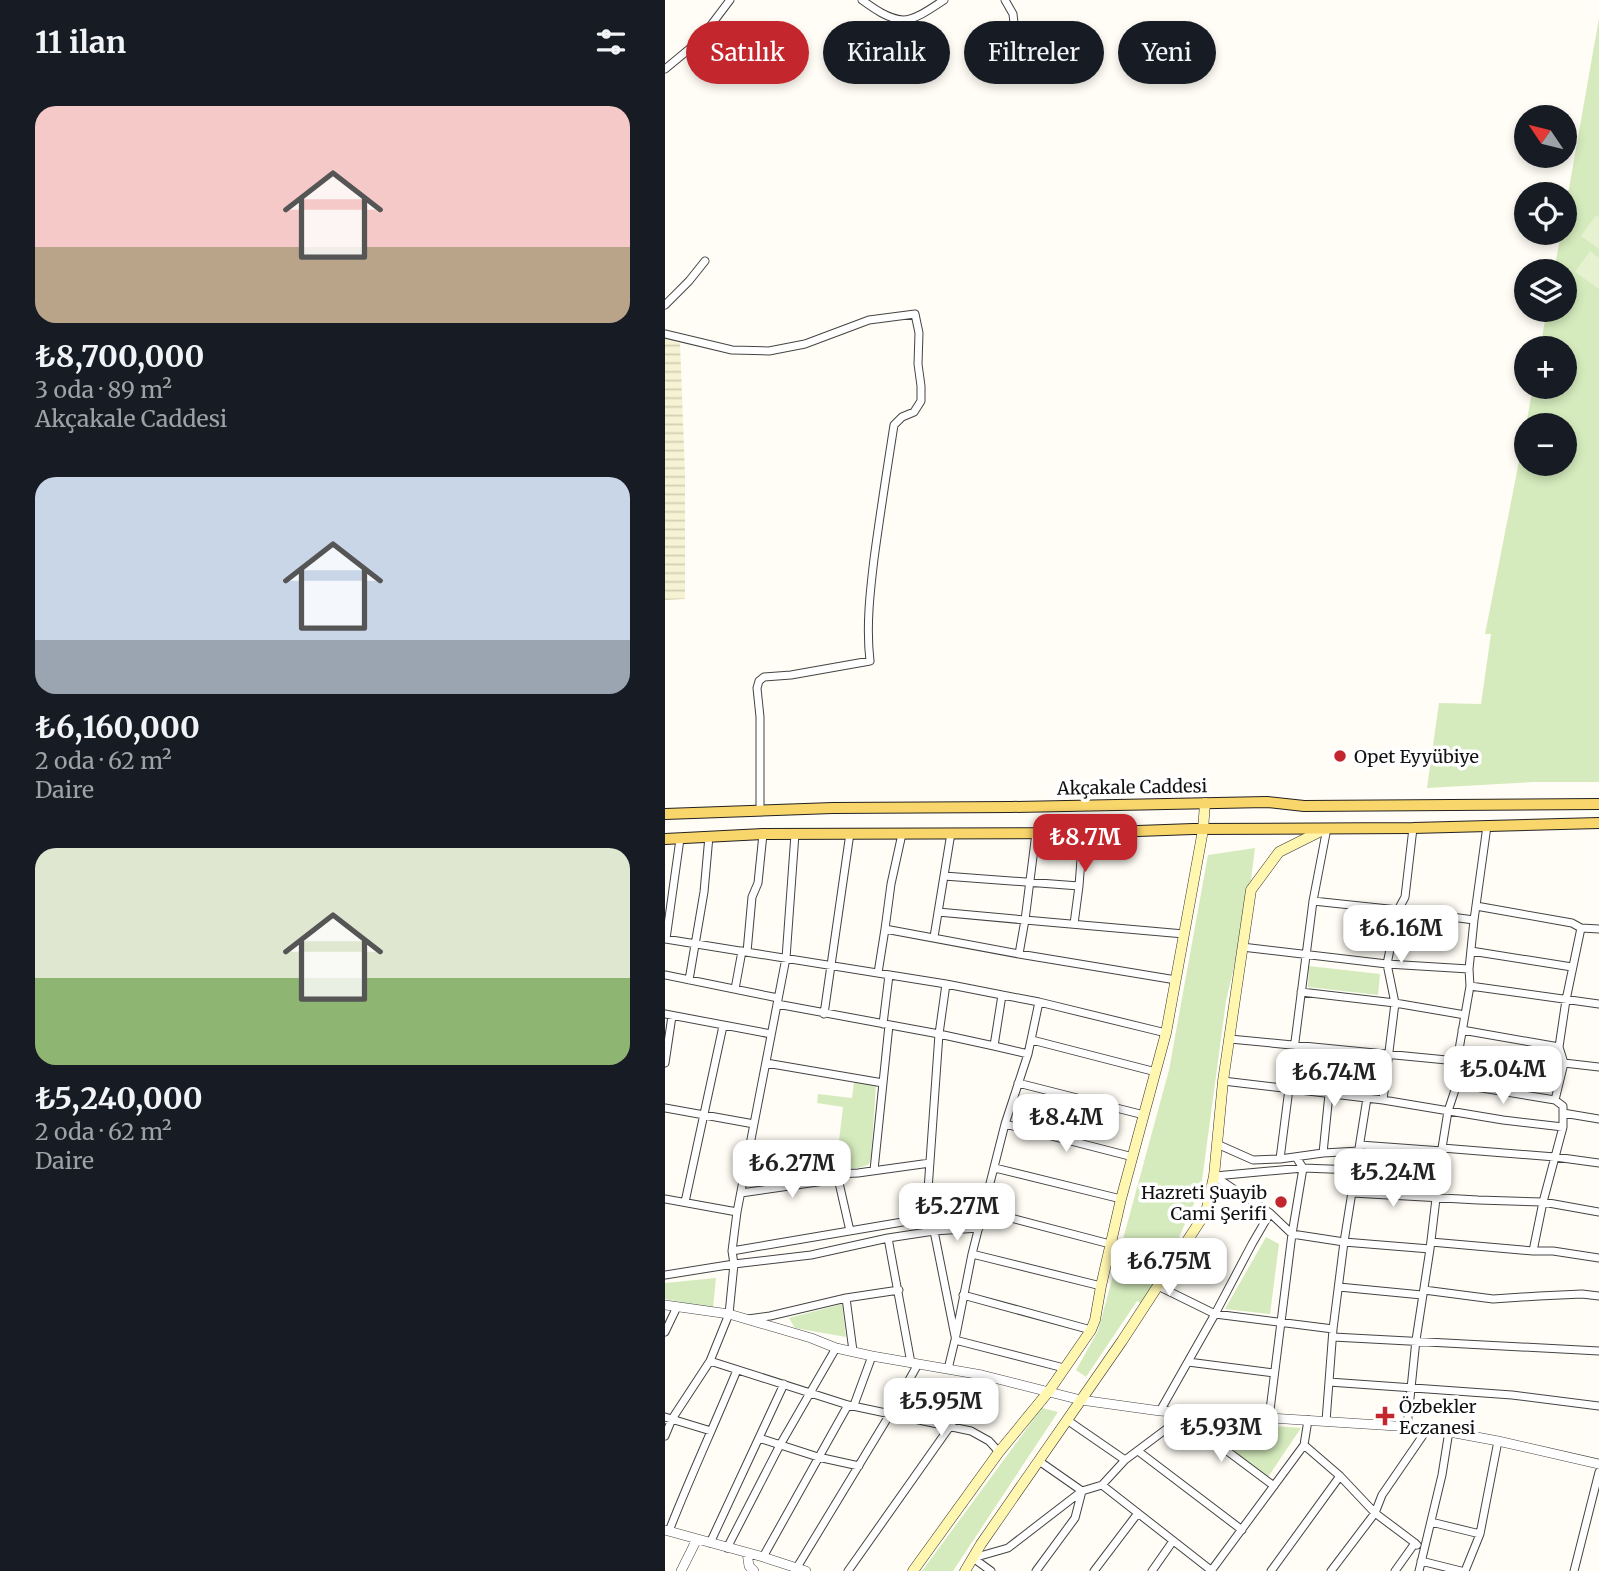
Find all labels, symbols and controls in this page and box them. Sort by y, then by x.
chip: Satılık [686,21,809,84]
chip: Kiralık [823,21,950,84]
chip: Filtreler [964,21,1104,84]
chip: Yeni [1118,21,1216,84]
text: 11 ilan [35,23,126,61]
icon: filters [592,23,630,61]
north arrow [1514,105,1577,168]
map controls [1514,105,1577,476]
icon: home [270,152,396,278]
button: locate [1514,182,1577,245]
button: layers [1514,259,1577,322]
button: + [1514,336,1577,399]
text: ₺8,700,000 [35,337,204,375]
text: 3 oda · 89 m² [35,375,172,404]
text: Akçakale Caddesi [35,404,227,433]
button: − [1514,413,1577,476]
icon: home [270,523,396,649]
text: ₺6,160,000 [35,708,200,746]
place label: Opet Eyyübiye [1354,745,1479,768]
text: 2 oda · 62 m² [35,746,172,775]
marker: Opet Eyyübiye [1332,748,1348,764]
street label: Akçakale Caddesi [1056,774,1208,800]
text: Daire [35,775,94,804]
pin: ₺8.7M [1036,814,1134,874]
text: ₺8.7M [1049,822,1121,851]
icon: home [270,894,396,1020]
pin: ₺6.16M [1344,906,1458,965]
text: ₺6.16M [1359,913,1443,942]
pin: ₺5.04M [1446,1046,1560,1106]
pin: ₺6.74M [1277,1050,1391,1109]
text: ₺5.04M [1460,1054,1546,1083]
text: ₺6.74M [1292,1057,1376,1086]
text: ₺5,240,000 [35,1079,203,1117]
pin: ₺8.4M [1017,1094,1115,1154]
text: ₺8.4M [1029,1102,1103,1131]
text: 2 oda · 62 m² [35,1117,172,1146]
pin: ₺6.27M [735,1140,849,1200]
text: Daire [35,1146,94,1175]
text: ₺6.27M [749,1148,835,1177]
pin: ₺5.24M [1336,1150,1450,1209]
text: ₺5.24M [1350,1157,1436,1186]
place label: Hazreti Şuayib Cami Şerifi [1141,1181,1267,1225]
pin: ₺5.27M [900,1184,1014,1243]
text: ₺5.27M [915,1191,999,1220]
marker: Hazreti Şuayib Cami Şerifi [1273,1194,1289,1210]
pin: ₺6.75M [1112,1238,1226,1298]
text: ₺6.75M [1127,1246,1211,1275]
pin: ₺5.95M [884,1378,998,1438]
text: ₺5.95M [900,1386,982,1415]
place label: Özbekler Eczanesi [1399,1395,1477,1439]
pin: ₺5.93M [1164,1404,1278,1464]
marker: Özbekler Eczanesi [1377,1408,1393,1424]
text: ₺5.93M [1180,1412,1262,1441]

